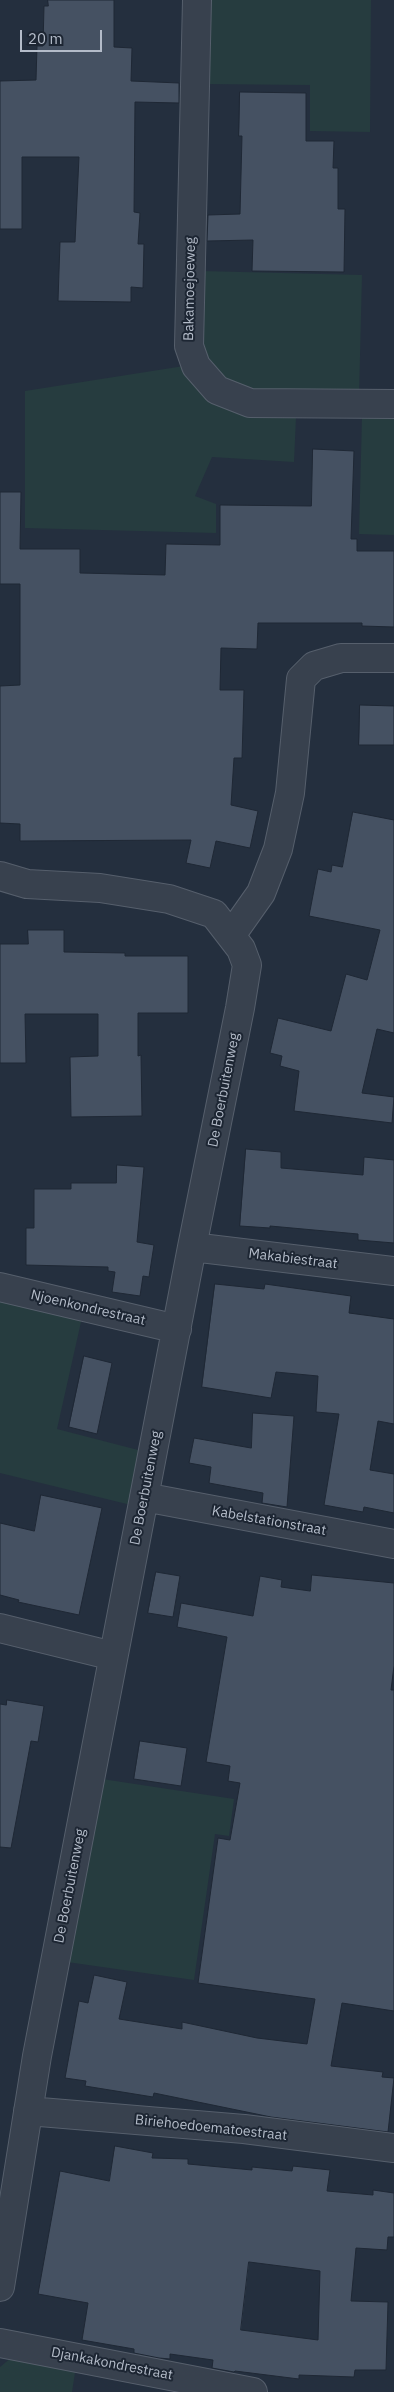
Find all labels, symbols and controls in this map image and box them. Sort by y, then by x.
scale bar [22,20,105,52]
text: 20 m [28,29,63,48]
street label: Bakamoejoeweg [181,237,199,341]
street label: De Boerbuitenweg [205,1031,243,1149]
street label: Makabiestraat [248,1245,338,1273]
street label: Njoenkondrestraat [29,1287,147,1329]
street label: De Boerbuitenweg [127,1429,165,1547]
street label: Kabelstationstraat [211,1503,327,1539]
street label: De Boerbuitenweg [51,1827,89,1945]
street label: Biriehoedoematoestraat [134,2112,288,2144]
street label: Djankakondrestraat [50,2344,174,2384]

